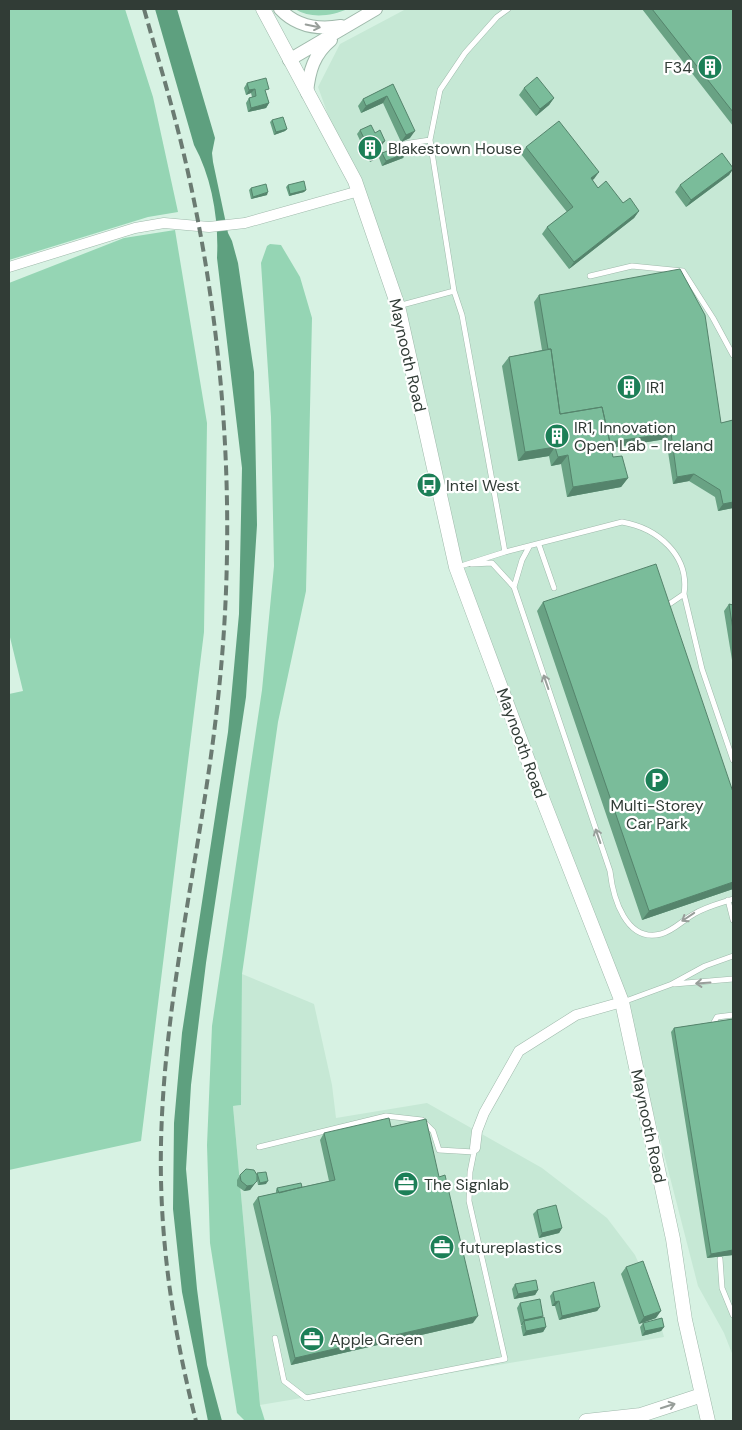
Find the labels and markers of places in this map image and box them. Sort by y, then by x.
building icon: F34 [697,54,723,80]
place label: F34 [664,57,692,78]
building icon: Blakestown House [357,135,383,161]
place label: Blakestown House [388,138,522,159]
building icon: IR1 [616,374,642,400]
place label: IR1 [646,377,664,398]
place label: IR1, Innovation Open Lab - Ireland [574,417,713,456]
building icon: IR1, Innovation Open Lab - Ireland [544,423,570,449]
bus stop icon: Intel West [416,472,442,498]
place label: Intel West [446,475,520,496]
parking icon: Multi-Storey Car Park [644,767,670,793]
place label: Multi-Storey Car Park [610,795,704,834]
office icon: The Signlab [393,1171,419,1197]
place label: The Signlab [424,1174,509,1195]
office icon: futureplastics [429,1234,455,1260]
place label: futureplastics [460,1237,562,1258]
office icon: Apple Green [299,1326,325,1352]
place label: Apple Green [330,1329,423,1350]

